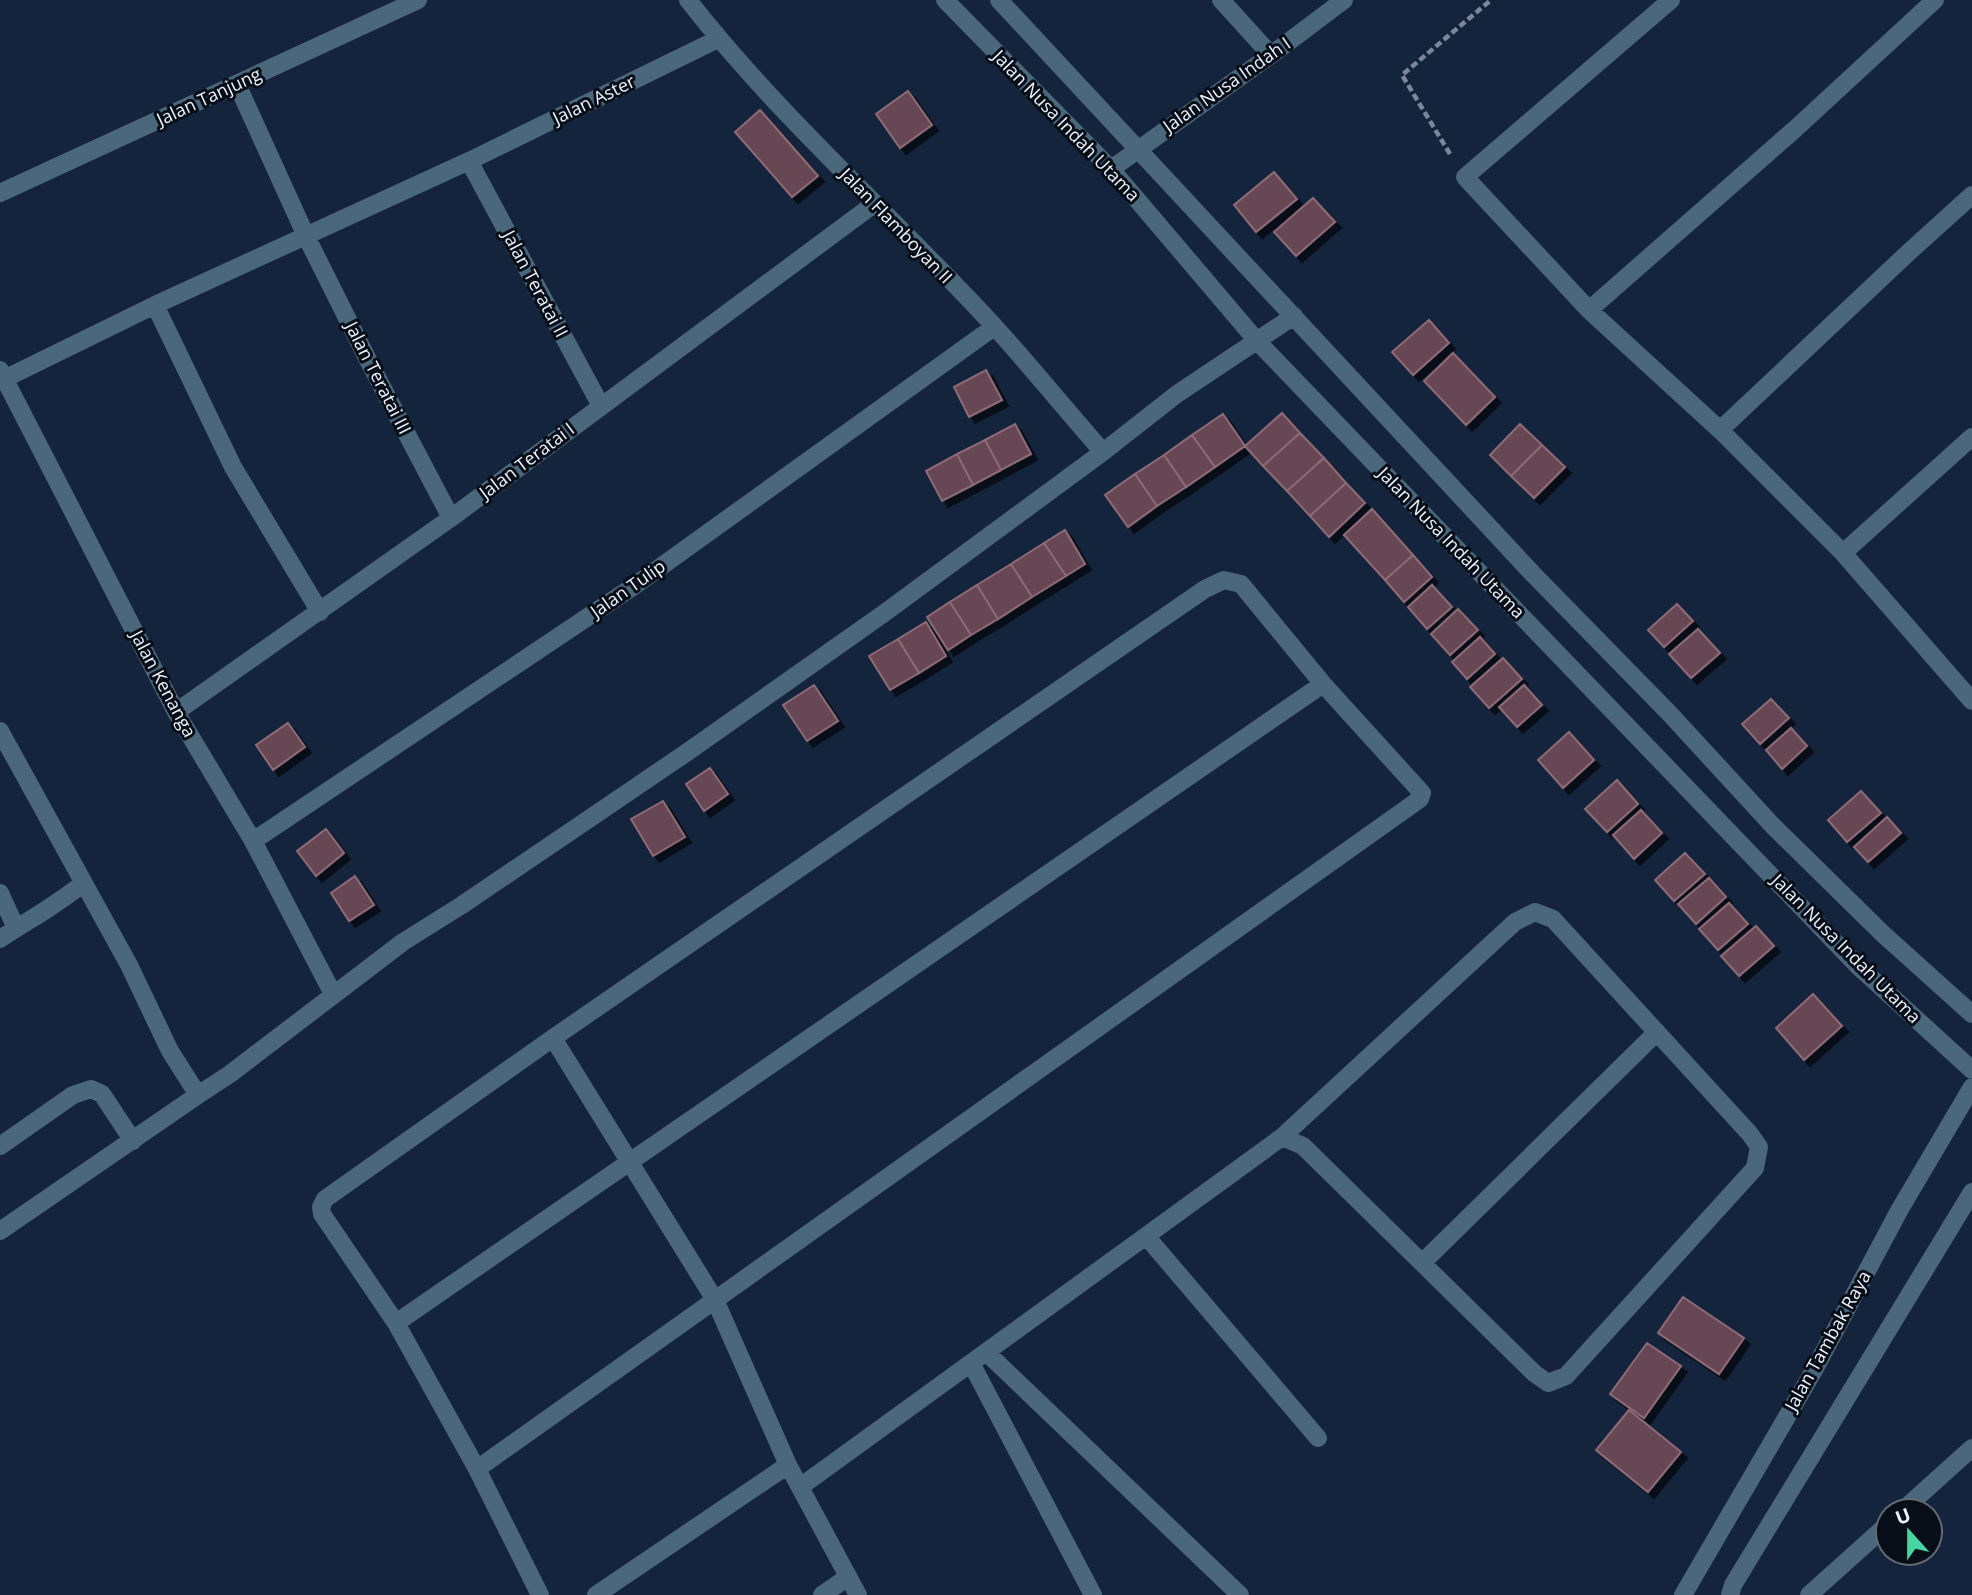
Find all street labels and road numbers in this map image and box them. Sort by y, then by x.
street label: Jalan Nusa Indah I [1156,31,1295,138]
street label: Jalan Nusa Indah Utama [987,43,1145,206]
street label: Jalan Tanjung [151,61,265,132]
street label: Jalan Aster [547,69,639,130]
street label: Jalan Flamboyan II [834,161,958,288]
street label: Jalan Teratai II [497,224,574,341]
street label: Jalan Teratai III [339,315,418,438]
street label: Jalan Teratai I [472,417,579,505]
street label: Jalan Nusa Indah Utama [1372,460,1530,623]
street label: Jalan Tulip [584,554,670,624]
street label: Jalan Kenanga [125,624,202,741]
street label: Jalan Nusa Indah Utama [1765,867,1927,1028]
street label: Jalan Tambak Raya [1778,1266,1876,1417]

